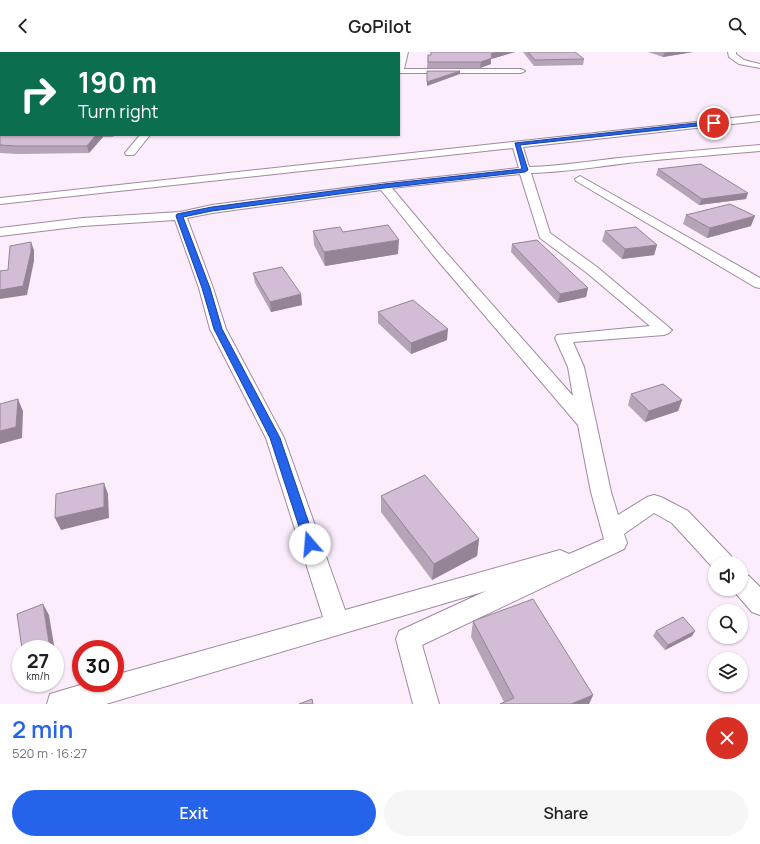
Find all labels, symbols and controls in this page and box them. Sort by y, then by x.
text: GoPilot [348,14,412,38]
icon: back [12,15,34,37]
icon: search [726,15,748,37]
text: 190 m [78,63,157,101]
icon: right [12,68,64,120]
text: Turn right [78,99,159,123]
pin [697,106,731,140]
icon: arrive [703,112,725,134]
position arrow [289,523,331,565]
map controls [708,556,748,692]
button: sound [708,556,748,596]
button: search [708,604,748,644]
speed limit sign: 30 [72,640,124,692]
text: 27 [27,647,49,674]
button: layers [708,652,748,692]
text: km/h [26,669,50,683]
text: 2 min [12,712,73,745]
button: close [706,717,748,759]
text: 520 m · 16:27 [12,744,87,762]
button: Exit [12,790,376,836]
button: Share [384,790,748,836]

